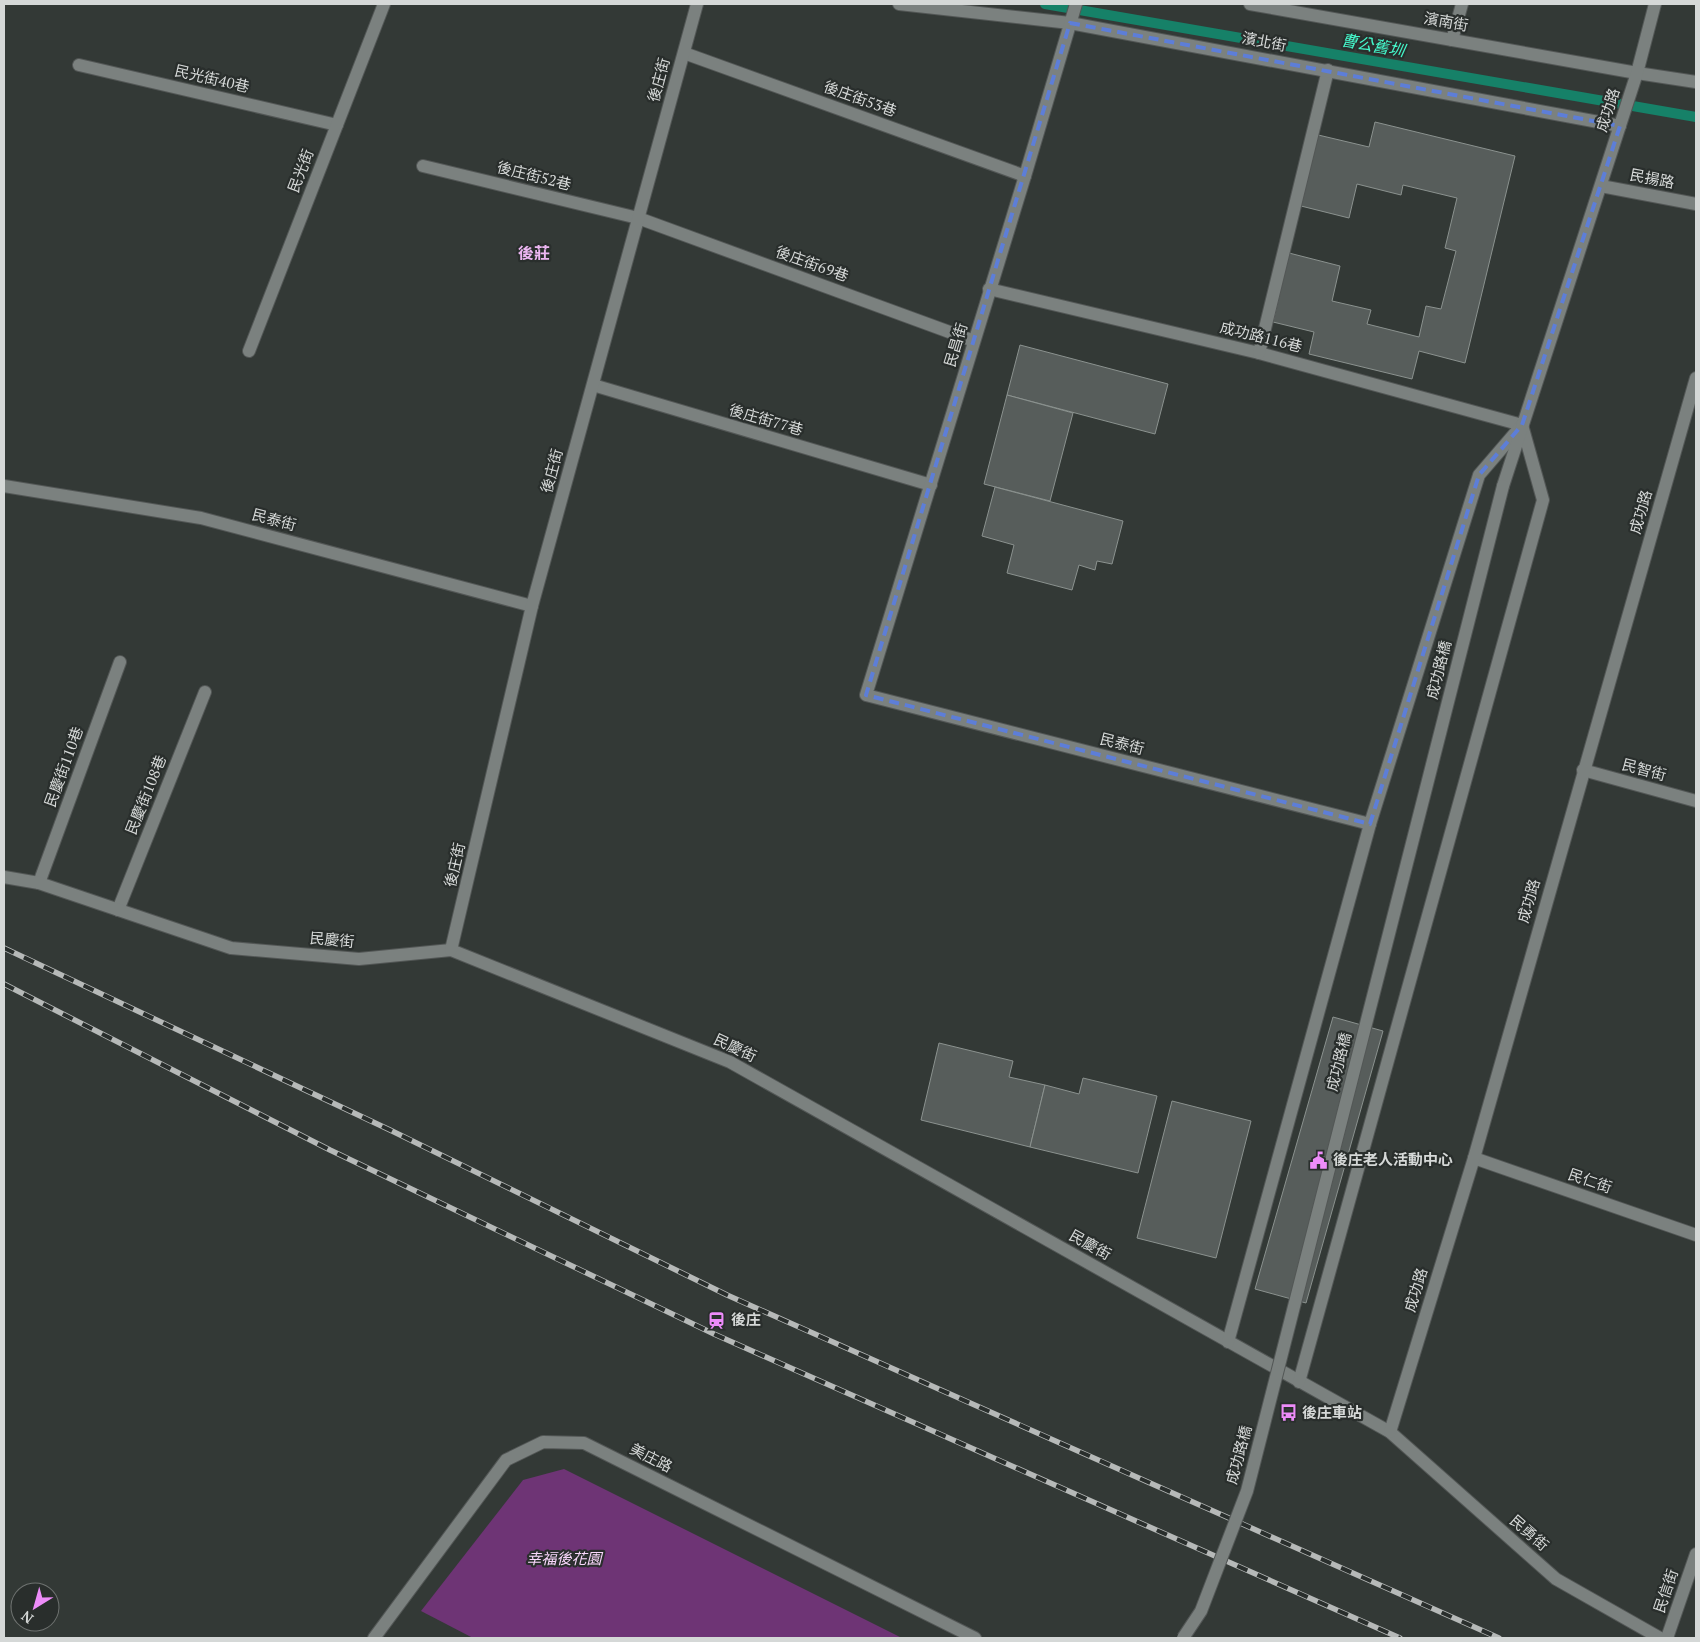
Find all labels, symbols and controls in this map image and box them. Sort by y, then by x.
street label: 濱南街 [1422,7,1470,35]
street label: 濱北街 [1240,27,1288,55]
water label: 曹公舊圳 [1340,29,1408,62]
street label: 後庄街 [643,55,674,104]
street label: 民光街40巷 [173,60,252,96]
street label: 後庄街53巷 [821,76,899,120]
street label: 成功路 [1591,85,1624,134]
street label: 民光街 [283,146,317,195]
street label: 後庄街52巷 [495,156,574,194]
street label: 民揚路 [1628,164,1676,192]
street label: 後庄街69巷 [773,241,851,285]
district label: 後莊 [518,242,550,264]
street label: 成功路116巷 [1218,316,1304,356]
street label: 民昌街 [939,320,971,369]
street label: 後庄街77巷 [727,399,806,439]
street label: 後庄街 [536,446,567,495]
street label: 成功路 [1624,487,1656,536]
street label: 民泰街 [250,504,299,535]
street label: 成功路橋 [1421,638,1455,701]
street label: 民慶街110巷 [39,724,87,810]
street label: 民泰街 [1098,728,1147,758]
street label: 民慶街108巷 [120,752,170,837]
street label: 民智街 [1620,754,1669,785]
street label: 後庄街 [439,841,469,889]
street label: 成功路 [1512,876,1544,925]
street label: 民慶街 [309,927,355,951]
street label: 民慶街 [711,1029,760,1066]
street label: 成功路橋 [1321,1030,1355,1093]
place label: 後庄老人活動中心 [1333,1149,1453,1169]
public building icon: 後庄老人活動中心 [1309,1150,1329,1170]
street label: 民仁街 [1566,1163,1615,1197]
street label: 民慶街 [1066,1224,1115,1264]
street label: 成功路 [1399,1265,1431,1314]
place label: 後庄 [731,1309,761,1329]
station icon: 後庄 [707,1310,727,1330]
place label: 後庄車站 [1302,1402,1362,1422]
bus stop icon: 後庄車站 [1278,1403,1298,1423]
street label: 成功路橋 [1221,1423,1255,1486]
street label: 美庄路 [627,1438,676,1476]
street label: 民勇街 [1506,1510,1553,1555]
park label: 幸福後花園 [526,1548,603,1568]
street label: 民信街 [1648,1566,1682,1615]
north arrow [10,1582,60,1632]
text: N [17,1607,37,1629]

